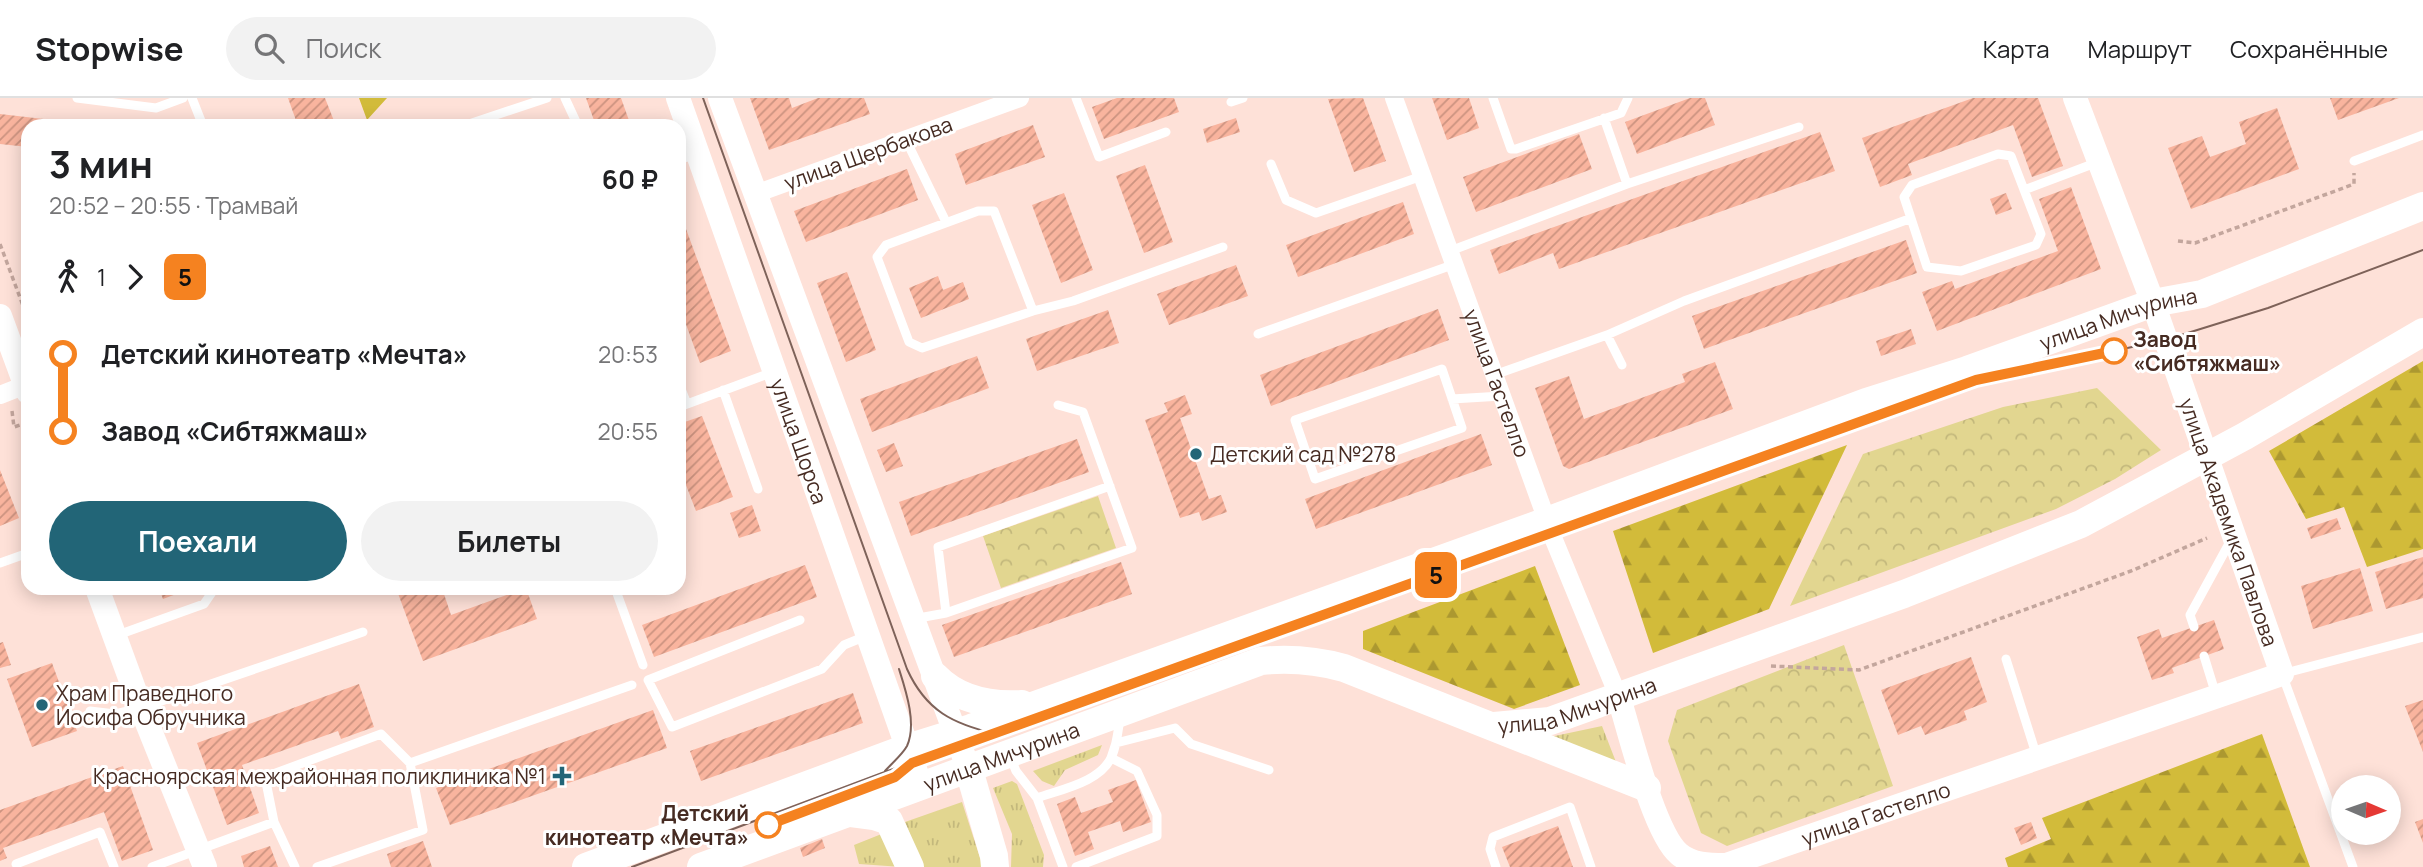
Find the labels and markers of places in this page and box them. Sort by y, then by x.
place label: Завод «Сибтяжмаш» [2133,325,2281,377]
marker: Завод «Сибтяжмаш» [2101,338,2127,364]
place label: Детский сад №278 [1210,440,1396,468]
marker: Детский сад №278 [1188,446,1204,462]
place label: Храм Праведного Иосифа Обручника [56,679,246,731]
marker: Храм Праведного Иосифа Обручника [34,697,50,713]
place label: Красноярская межрайонная поликлиника №1 [93,762,546,790]
marker: Красноярская межрайонная поликлиника №1 [552,766,572,786]
place label: Детский кинотеатр «Мечта» [545,799,749,851]
marker: Детский кинотеатр «Мечта» [755,812,781,838]

